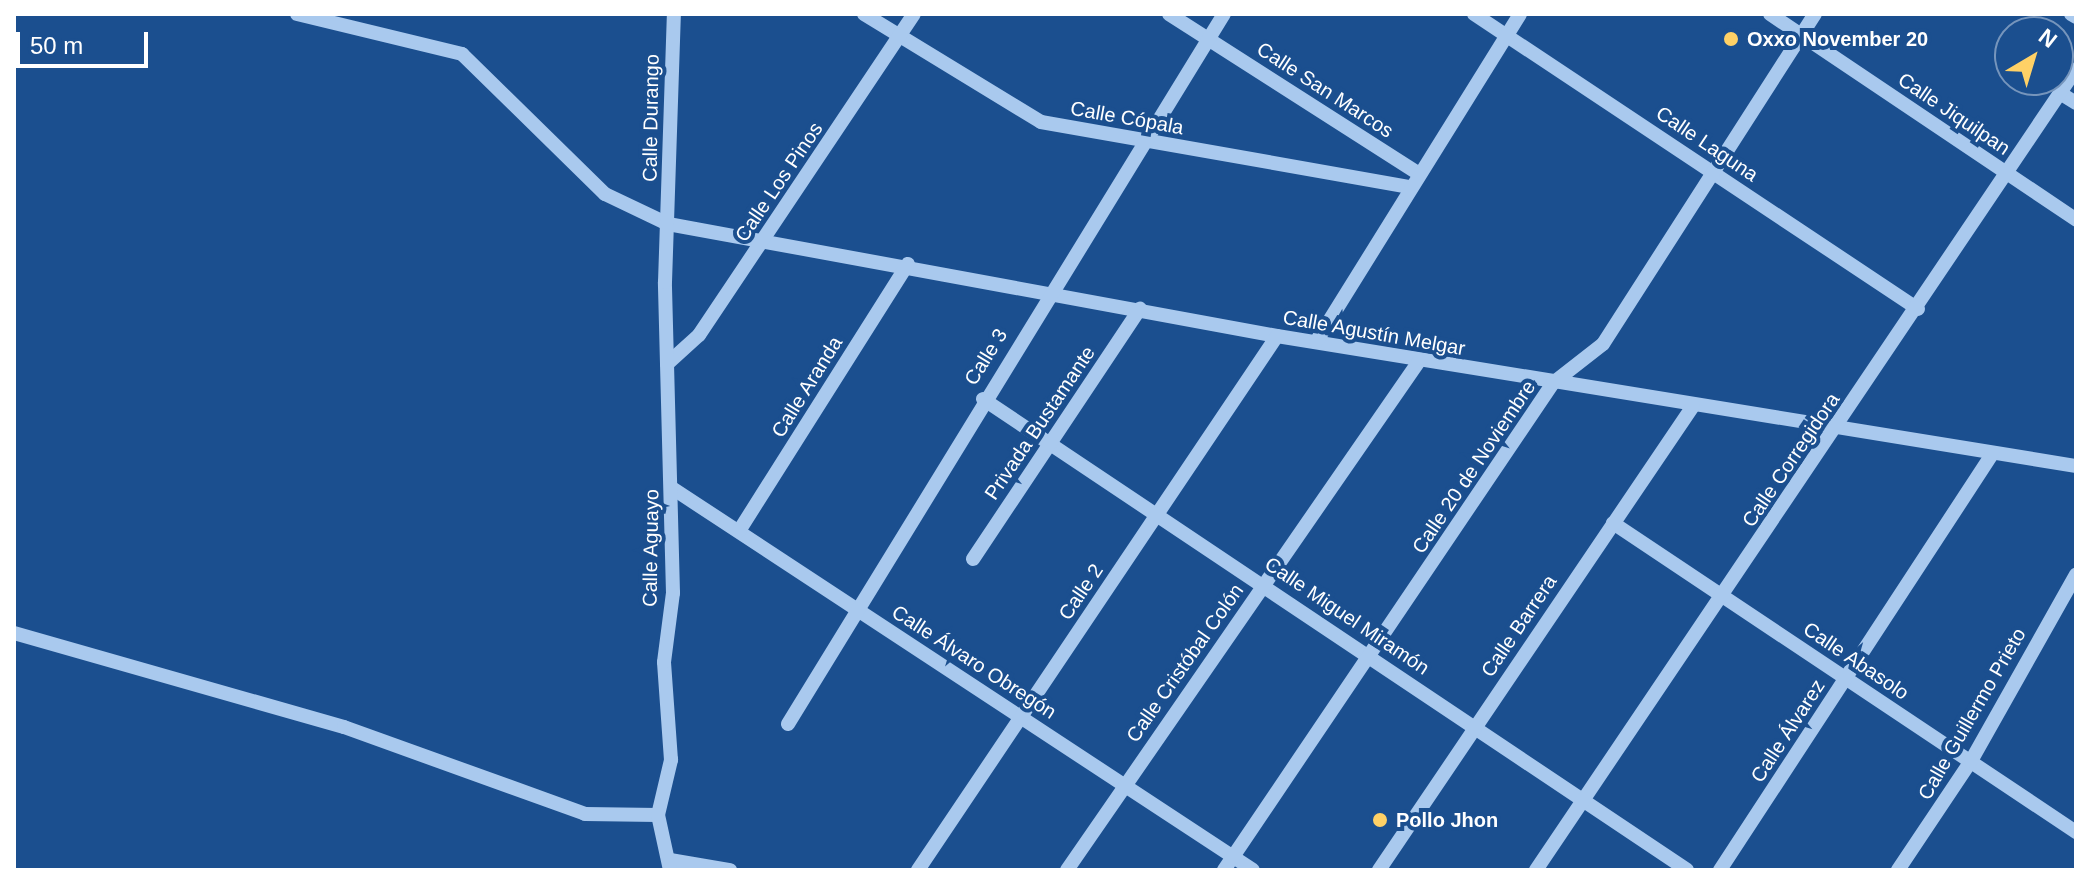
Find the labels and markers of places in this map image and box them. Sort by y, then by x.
place label: Oxxo November 20 [1747,27,1928,51]
marker: Oxxo November 20 [1722,30,1740,48]
place label: Pollo Jhon [1396,808,1498,832]
marker: Pollo Jhon [1371,811,1389,829]

